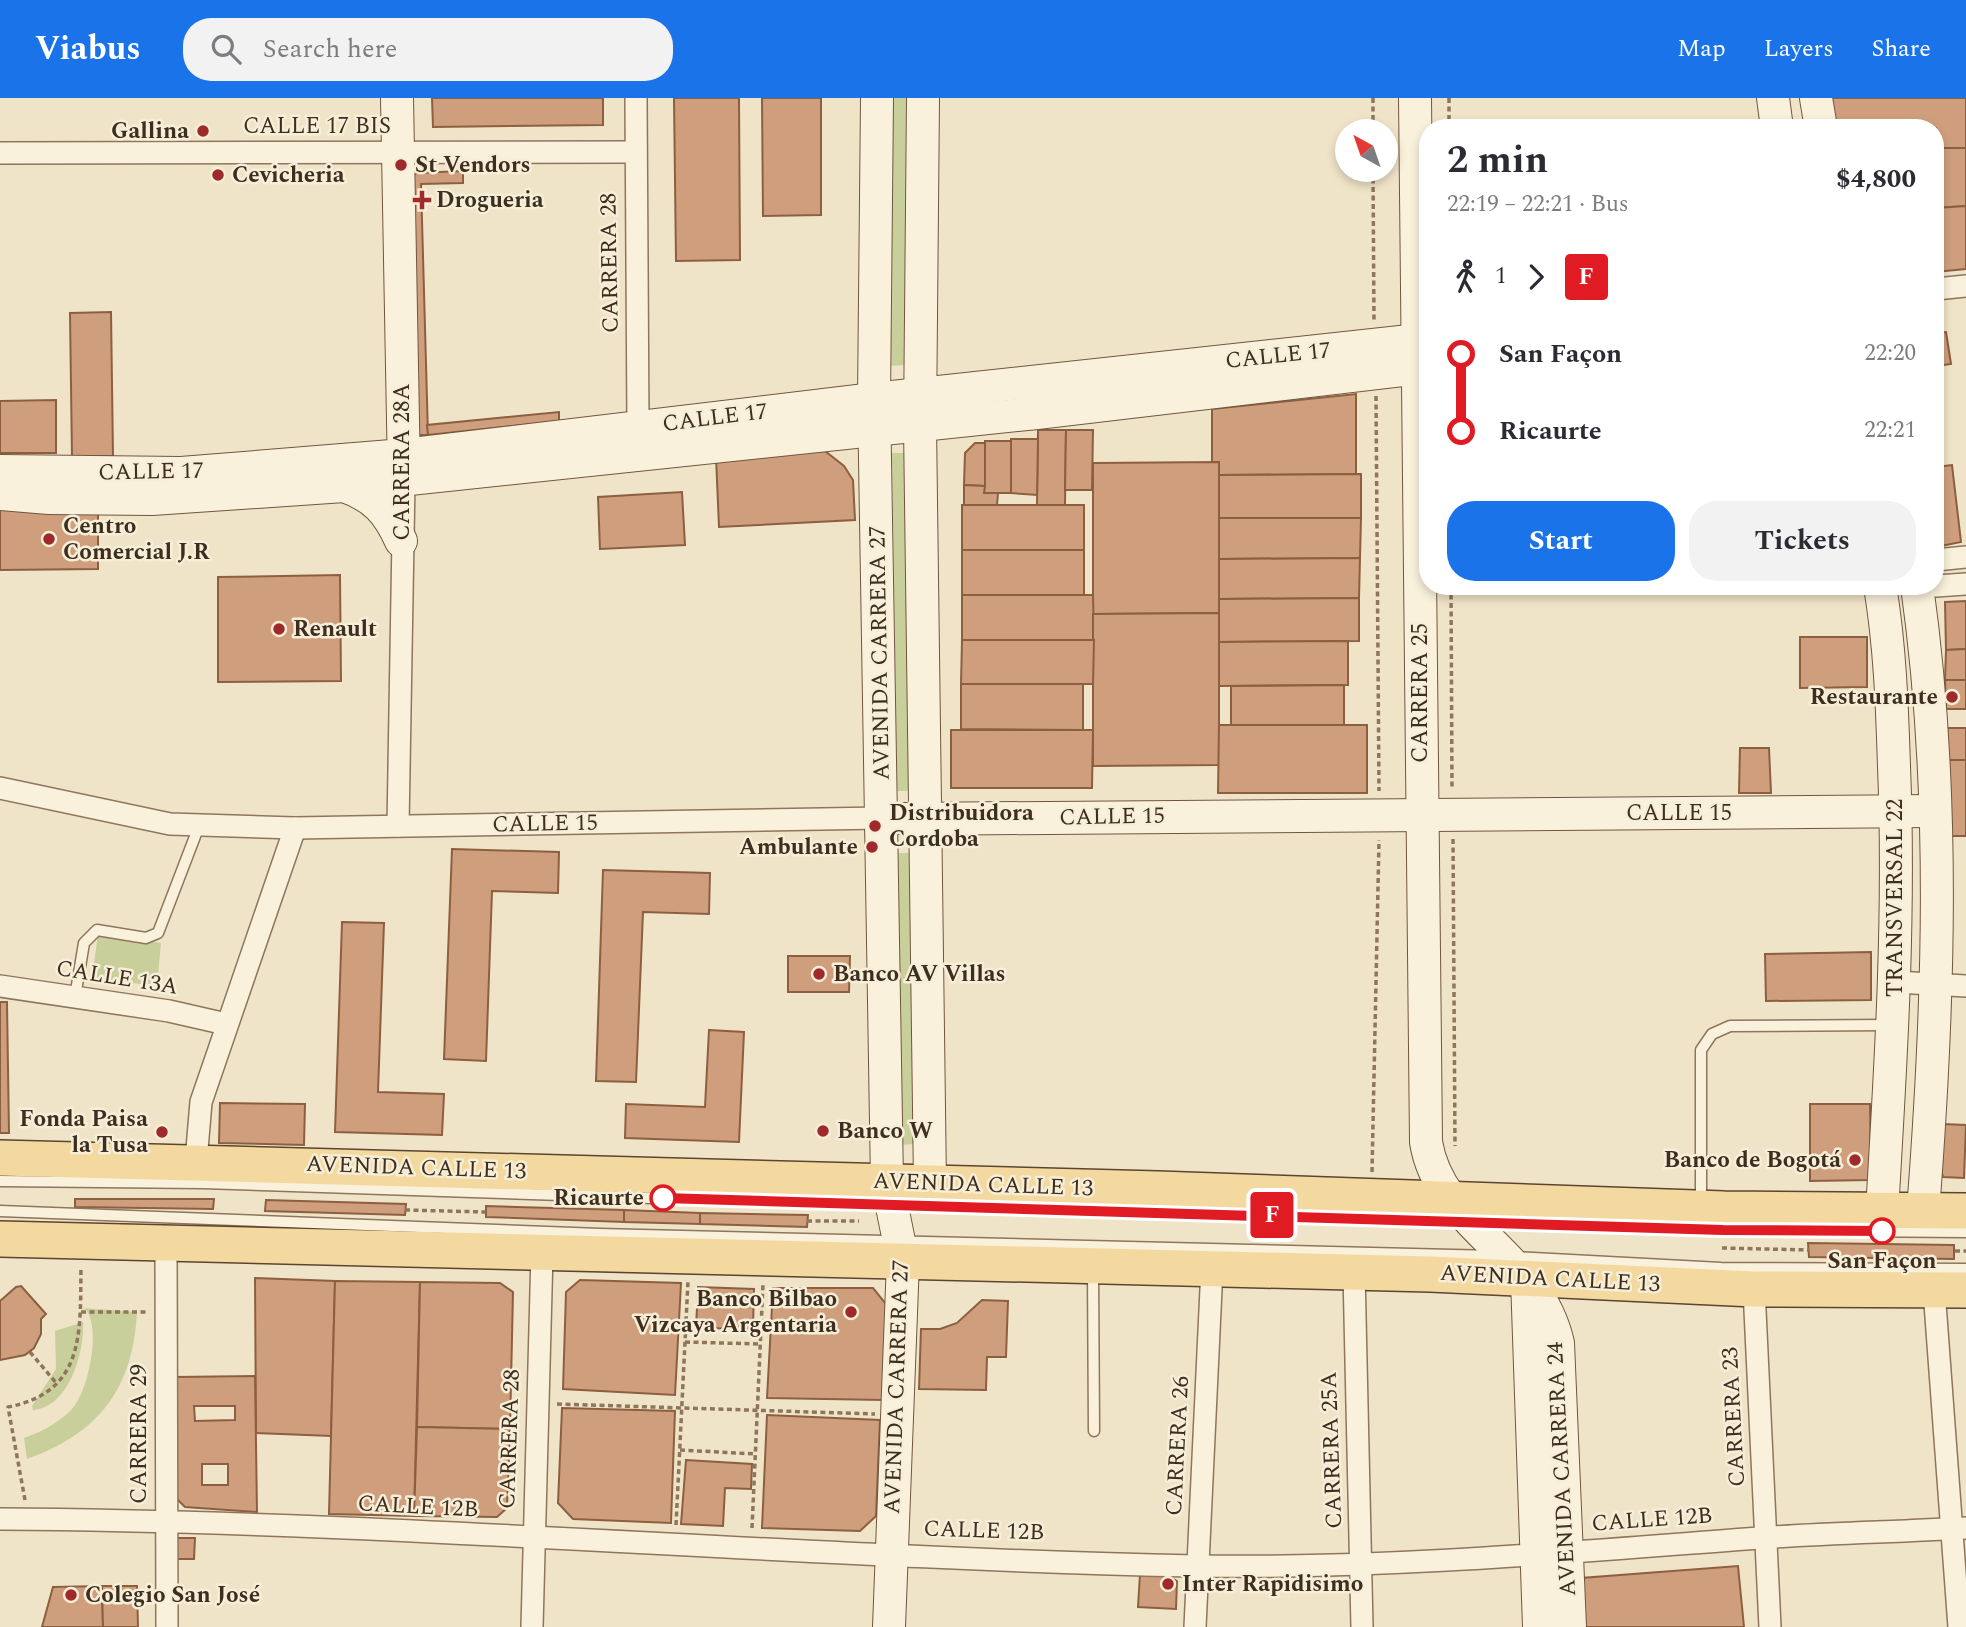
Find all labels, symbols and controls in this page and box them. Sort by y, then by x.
search box [183,18,673,81]
text: Viabus [35,24,141,74]
text: Search here [263,29,397,69]
icon: search [207,30,245,68]
text: Map [1677,31,1726,67]
text: Layers [1764,31,1834,67]
text: Share [1872,31,1931,67]
street label: CALLE 17 BIS [243,109,391,144]
place label: Gallina [111,114,189,149]
north arrow [1335,119,1398,182]
map controls [1335,119,1398,182]
marker: Gallina [195,123,211,139]
text: 2 min [1447,132,1548,190]
place label: St Vendors [415,148,530,183]
marker: St Vendors [393,157,409,173]
place label: Cevicheria [232,158,345,193]
text: $4,800 [1836,159,1916,199]
marker: Cevicheria [210,167,226,183]
place label: Drogueria [436,183,544,218]
text: 22:19 – 22:21 · Bus [1447,187,1629,222]
marker: Drogueria [414,192,430,208]
street label: CARRERA 28 [591,193,629,333]
icon: walk [1447,258,1485,296]
icon: forward [1517,258,1555,296]
text: 1 [1495,259,1507,294]
text: F [1579,259,1594,295]
street label: CALLE 17 [1224,333,1332,379]
text: San Façon [1499,334,1622,374]
text: 22:20 [1864,336,1916,371]
street label: CARRERA 28A [385,383,420,541]
street label: CALLE 17 [660,394,770,442]
text: Ricaurte [1499,411,1602,451]
text: 22:21 [1864,413,1916,448]
street label: CALLE 17 [98,454,204,490]
button: Start [1447,501,1675,581]
button: Tickets [1689,501,1916,581]
place label: Centro Comercial J.R [63,509,210,570]
street label: AVENIDA CARRERA 27 [860,525,900,781]
marker: Centro Comercial J.R [41,531,57,547]
place label: Renault [293,612,377,647]
marker: Renault [271,621,287,637]
street label: CARRERA 25 [1403,623,1438,763]
place label: Restaurante [1810,680,1938,715]
marker: Restaurante [1944,689,1960,705]
place label: Distribuidora Cordoba [889,796,1034,857]
street label: CALLE 15 [1626,796,1732,831]
street label: CALLE 15 [1059,799,1165,835]
street label: TRANSVERSAL 22 [1878,799,1913,997]
street label: CALLE 15 [492,806,598,842]
marker: Distribuidora Cordoba [867,818,883,834]
place label: Ambulante [739,830,858,865]
marker: Ambulante [864,839,880,855]
street label: CALLE 13A [53,951,181,1005]
place label: Banco AV Villas [833,957,1006,992]
marker: Banco AV Villas [811,966,827,982]
place label: Fonda Paisa la Tusa [19,1102,148,1163]
place label: Banco W [837,1114,933,1149]
marker: Banco W [815,1123,831,1139]
marker: Fonda Paisa la Tusa [154,1124,170,1140]
place label: Banco de Bogotá [1664,1143,1841,1178]
street label: AVENIDA CALLE 13 [305,1147,527,1189]
marker: Banco de Bogotá [1847,1152,1863,1168]
street label: AVENIDA CALLE 13 [872,1164,1094,1206]
place label: Ricaurte [553,1181,644,1216]
marker: Ricaurte [650,1185,676,1211]
line badge: F [1249,1192,1295,1238]
text: F [1264,1197,1280,1233]
marker: San Façon [1869,1218,1895,1244]
place label: San Façon [1828,1244,1936,1279]
street label: AVENIDA CALLE 13 [1439,1256,1661,1302]
street label: AVENIDA CARRERA 27 [875,1259,919,1515]
place label: Banco Bilbao Vizcaya Argentaria [634,1282,837,1343]
marker: Banco Bilbao Vizcaya Argentaria [843,1304,859,1320]
street label: AVENIDA CARRERA 24 [1538,1340,1586,1597]
street label: CARRERA 23 [1713,1346,1755,1488]
street label: CARRERA 29 [122,1364,157,1504]
street label: CARRERA 28 [490,1368,530,1510]
street label: CARRERA 25A [1312,1371,1352,1529]
street label: CARRERA 26 [1157,1375,1199,1517]
street label: CALLE 12B [357,1486,479,1528]
street label: CALLE 12B [1590,1498,1714,1542]
street label: CALLE 12B [923,1511,1045,1551]
place label: Inter Rapidisimo [1182,1567,1363,1602]
marker: Inter Rapidisimo [1160,1576,1176,1592]
place label: Colegio San José [85,1578,260,1613]
marker: Colegio San José [63,1587,79,1603]

